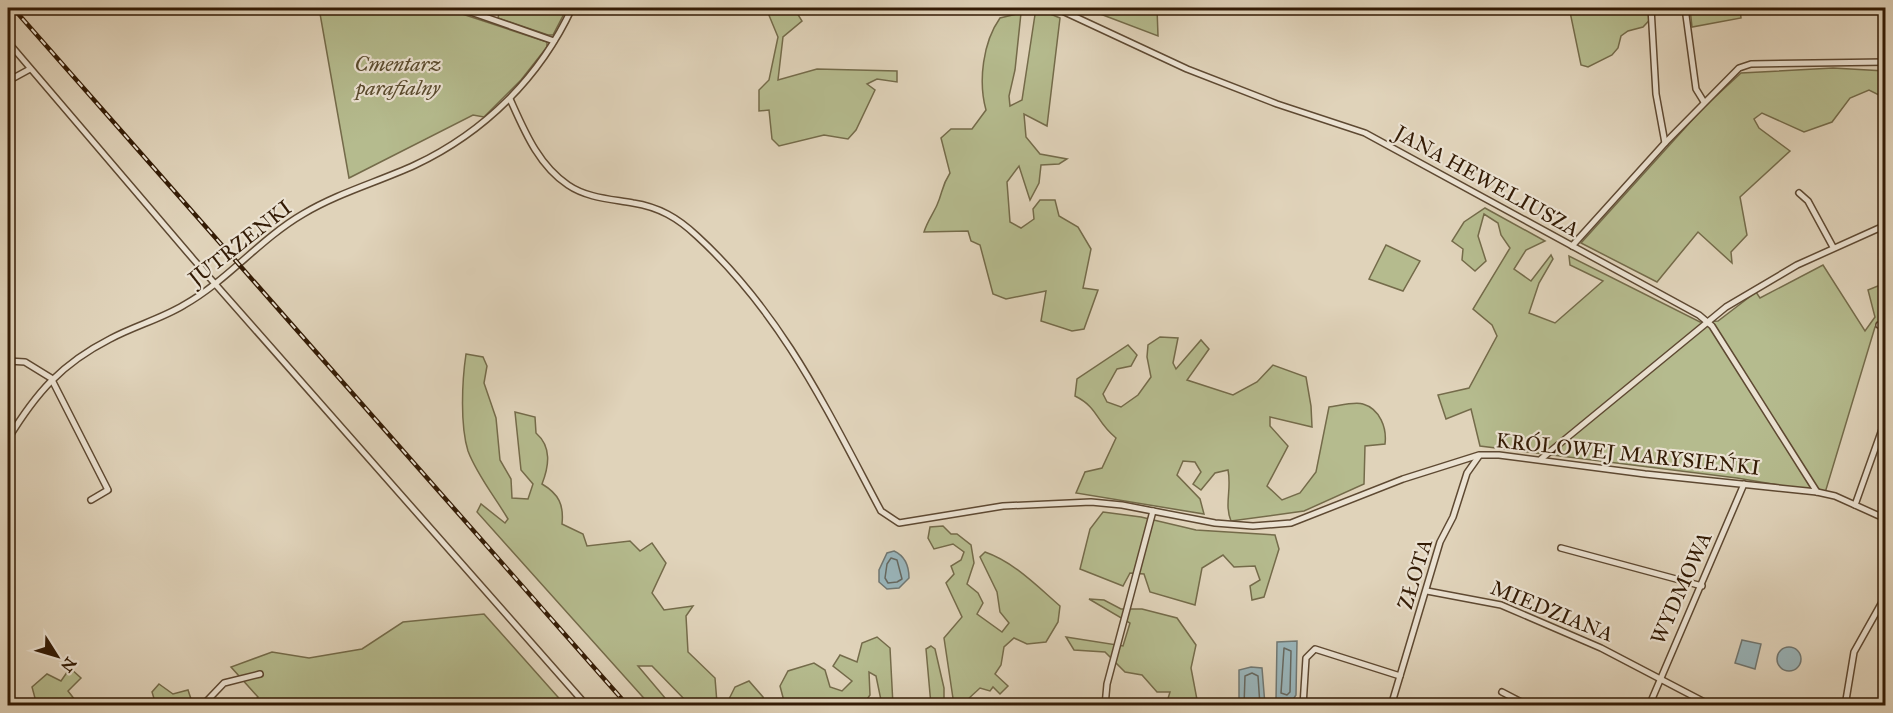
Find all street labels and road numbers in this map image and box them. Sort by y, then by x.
street label: JANA HEWELIUSZA [1388,118,1584,243]
street label: JUTRZENKI [182,195,297,293]
street label: KRÓLOWEJ MARYSIEŃKI [1495,426,1761,481]
street label: WYDMOWA [1645,528,1717,648]
street label: ZŁOTA [1392,535,1438,613]
street label: MIEDZIANA [1487,575,1617,647]

